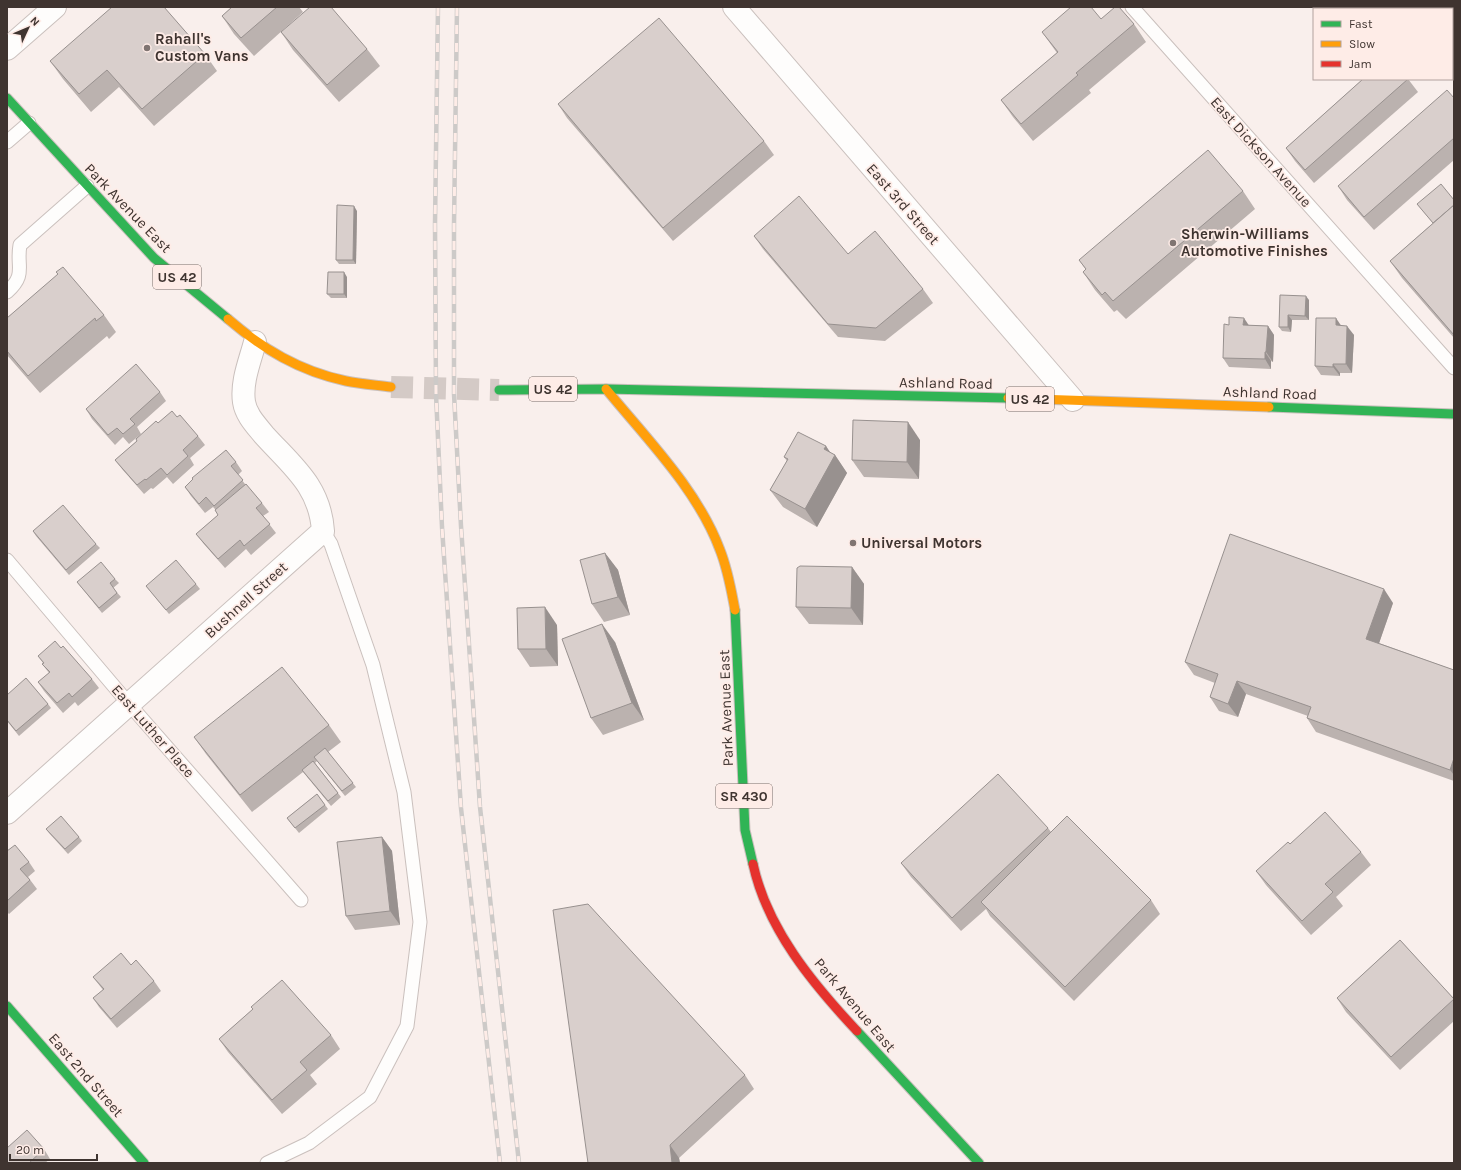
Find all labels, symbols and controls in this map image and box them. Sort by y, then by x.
north arrow [8,8,48,48]
legend [1313,8,1453,80]
text: N [27,14,42,29]
text: Fast [1349,17,1373,31]
place label: Rahall's Custom Vans [155,30,249,65]
text: Slow [1349,37,1375,51]
marker: Rahall's Custom Vans [142,43,152,53]
text: Jam [1349,57,1372,71]
street label: East Dickson Avenue [1207,93,1315,211]
street label: Park Avenue East [81,160,175,257]
street label: East 3rd Street [863,160,943,249]
place label: Sherwin-Williams Automotive Finishes [1181,225,1328,260]
marker: Sherwin-Williams Automotive Finishes [1168,238,1178,248]
road number: US 42 [153,265,201,289]
street label: Ashland Road [899,373,993,393]
road number: US 42 [529,377,577,401]
street label: Ashland Road [1223,382,1317,404]
road number: US 42 [1006,387,1054,411]
place label: Universal Motors [861,534,982,552]
marker: Universal Motors [848,538,858,548]
street label: Bushnell Street [201,558,291,642]
street label: Park Avenue East [715,649,737,767]
street label: East Luther Place [108,681,198,781]
road number: SR 430 [716,784,772,808]
street label: Park Avenue East [810,954,900,1056]
street label: East 2nd Street [45,1029,128,1121]
scale bar [10,1136,97,1162]
text: 20 m [16,1143,44,1157]

